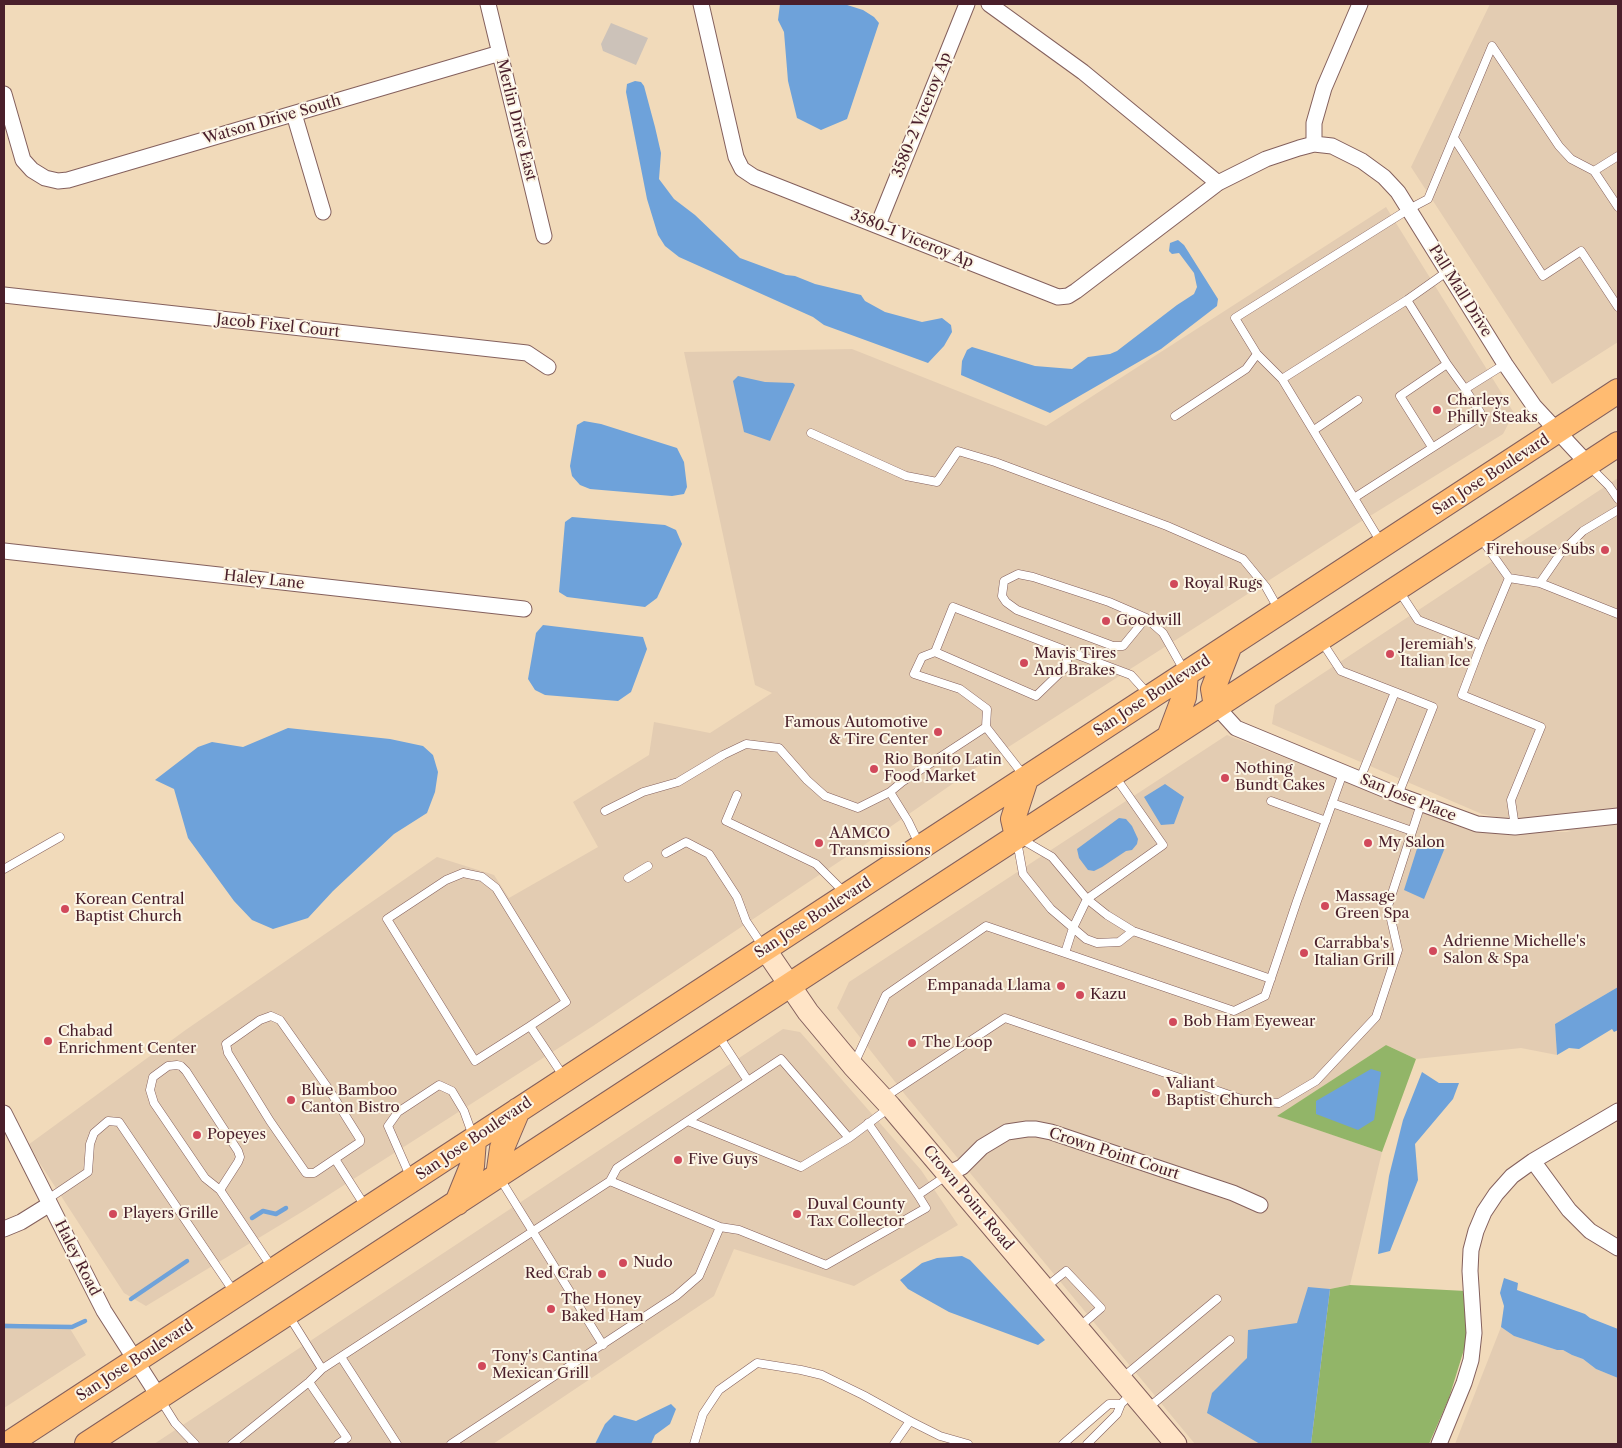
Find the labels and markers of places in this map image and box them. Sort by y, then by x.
place label: Charleys Philly Steaks [1447,392,1538,427]
marker: Charleys Philly Steaks [1431,404,1443,416]
place label: Firehouse Subs [1486,541,1595,559]
marker: Firehouse Subs [1599,544,1611,556]
place label: Royal Rugs [1184,575,1263,593]
marker: Royal Rugs [1168,578,1180,590]
place label: Goodwill [1116,612,1181,630]
marker: Goodwill [1100,615,1112,627]
place label: Jeremiah's Italian Ice [1400,636,1473,671]
place label: Mavis Tires And Brakes [1034,645,1116,680]
marker: Jeremiah's Italian Ice [1384,648,1396,660]
marker: Mavis Tires And Brakes [1018,657,1030,669]
place label: Famous Automotive & Tire Center [784,714,928,749]
marker: Famous Automotive & Tire Center [932,726,944,738]
place label: Rio Bonito Latin Food Market [884,751,1002,786]
place label: Nothing Bundt Cakes [1235,760,1325,795]
marker: Rio Bonito Latin Food Market [868,763,880,775]
marker: Nothing Bundt Cakes [1219,772,1231,784]
place label: AAMCO Transmissions [829,825,931,860]
place label: My Salon [1378,834,1445,852]
marker: AAMCO Transmissions [813,837,825,849]
marker: My Salon [1362,837,1374,849]
place label: Massage Green Spa [1335,888,1409,923]
place label: Korean Central Baptist Church [75,891,184,926]
marker: Massage Green Spa [1319,900,1331,912]
marker: Korean Central Baptist Church [59,903,71,915]
place label: Adrienne Michelle's Salon & Spa [1443,933,1586,968]
place label: Carrabba's Italian Grill [1314,935,1395,970]
marker: Adrienne Michelle's Salon & Spa [1427,945,1439,957]
marker: Carrabba's Italian Grill [1298,947,1310,959]
place label: Empanada Llama [927,977,1051,995]
marker: Empanada Llama [1055,980,1067,992]
place label: Kazu [1090,986,1127,1004]
marker: Kazu [1074,989,1086,1001]
place label: Bob Ham Eyewear [1183,1013,1315,1031]
marker: Bob Ham Eyewear [1167,1016,1179,1028]
place label: Chabad Enrichment Center [58,1023,196,1058]
place label: The Loop [922,1034,992,1052]
marker: Chabad Enrichment Center [42,1035,54,1047]
marker: The Loop [906,1037,918,1049]
place label: Valiant Baptist Church [1166,1075,1273,1110]
place label: Blue Bamboo Canton Bistro [301,1082,400,1117]
marker: Valiant Baptist Church [1150,1087,1162,1099]
marker: Blue Bamboo Canton Bistro [285,1094,297,1106]
place label: Popeyes [207,1126,266,1144]
marker: Popeyes [191,1129,203,1141]
place label: Five Guys [688,1151,758,1169]
marker: Five Guys [672,1154,684,1166]
place label: Duval County Tax Collector [807,1196,905,1231]
place label: Players Grille [123,1205,218,1223]
marker: Players Grille [107,1208,119,1220]
marker: Duval County Tax Collector [791,1208,803,1220]
place label: Nudo [633,1254,673,1272]
marker: Nudo [617,1257,629,1269]
place label: Red Crab [525,1265,592,1283]
marker: Red Crab [596,1268,608,1280]
place label: The Honey Baked Ham [561,1291,644,1326]
marker: The Honey Baked Ham [545,1303,557,1315]
place label: Tony's Cantina Mexican Grill [492,1348,598,1383]
marker: Tony's Cantina Mexican Grill [476,1360,488,1372]

